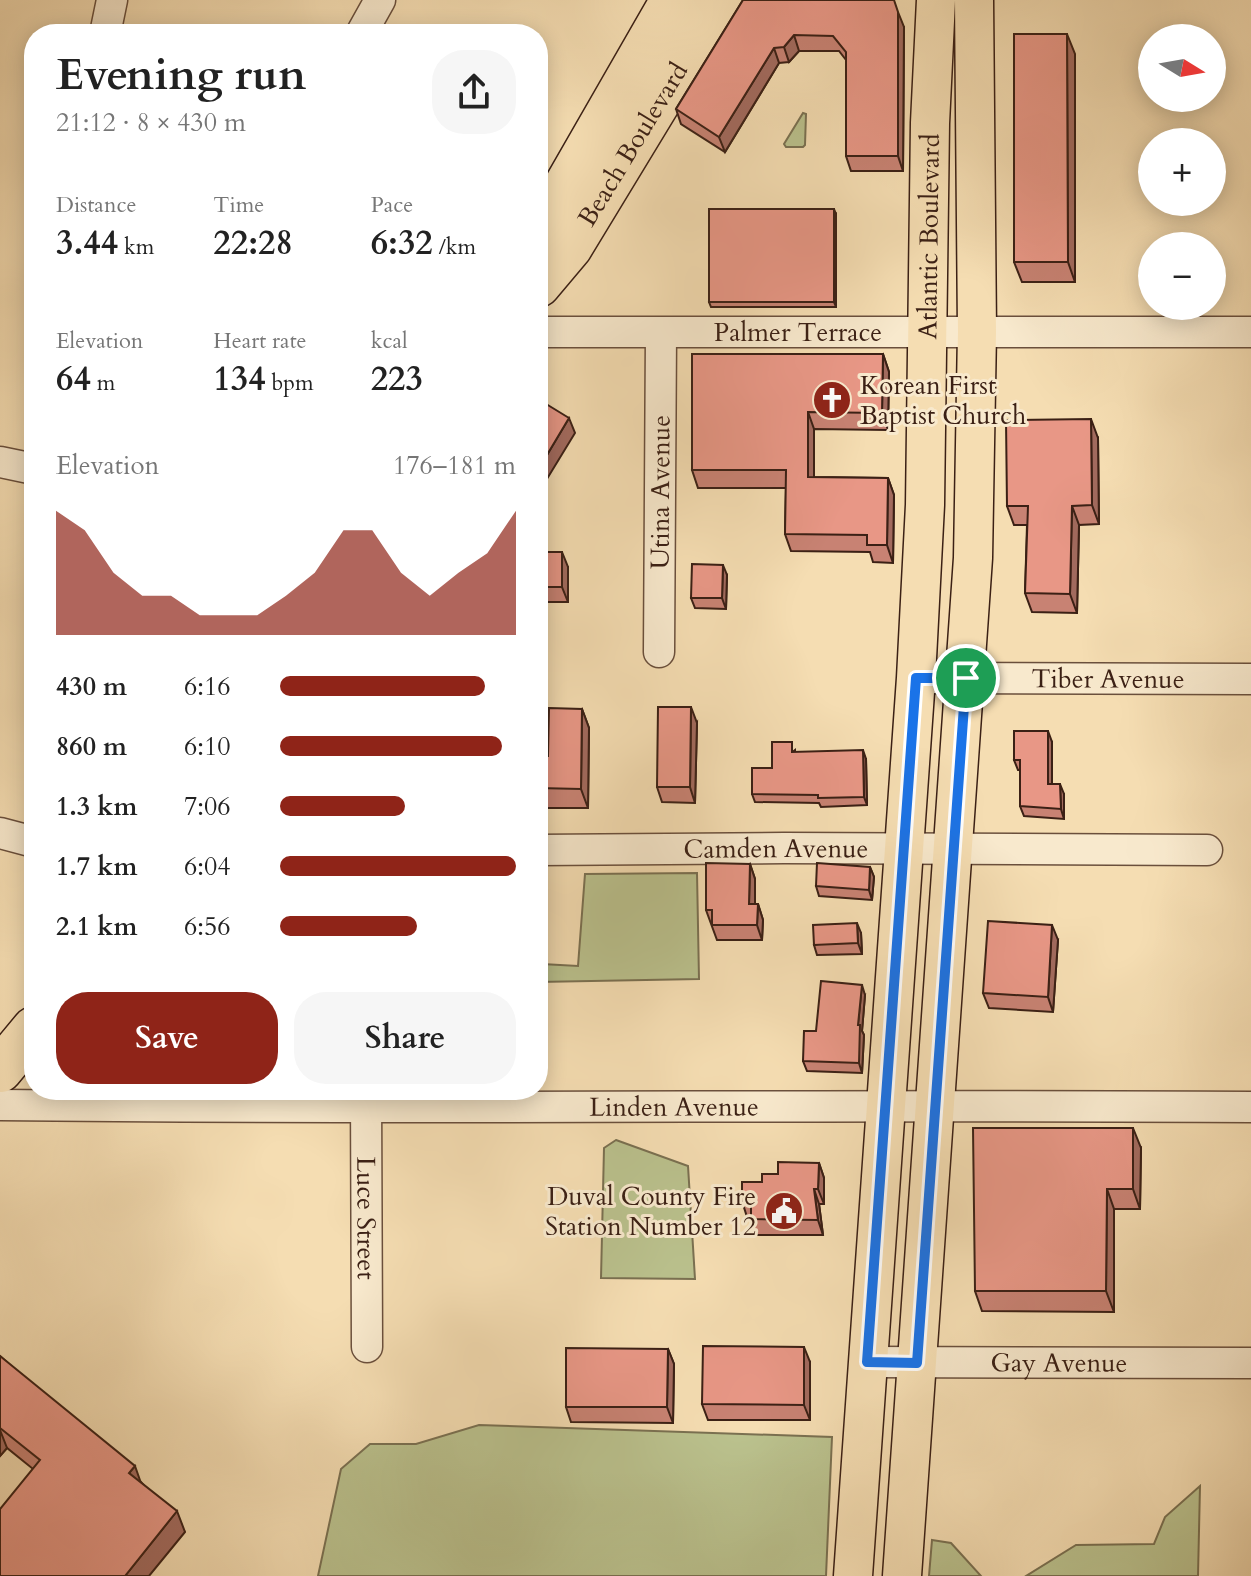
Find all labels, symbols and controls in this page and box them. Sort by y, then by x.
north arrow [1138,24,1226,112]
map controls [1138,24,1226,320]
text: Evening run [56,45,306,105]
button: share [432,50,516,134]
street label: Beach Boulevard [570,56,696,233]
text: 21:12 · 8 × 430 m [56,105,246,140]
button: + [1138,128,1226,216]
street label: Atlantic Boulevard [910,133,948,340]
text: Distance [56,190,136,220]
text: Time [213,190,264,220]
text: Pace [371,190,413,220]
text: 3.44 [56,220,118,266]
text: 22:28 [213,220,293,266]
text: 6:32 [371,220,433,266]
text: km [118,232,154,262]
text: /km [433,232,476,262]
button: − [1138,232,1226,320]
street label: Palmer Terrace [714,315,882,350]
text: Elevation [56,326,143,356]
text: Heart rate [213,326,307,356]
text: kcal [371,326,408,356]
text: 64 [56,356,91,402]
text: 134 [213,356,266,402]
text: 223 [371,356,423,402]
text: m [91,368,115,398]
text: bpm [266,368,314,398]
place label: Korean First Baptist Church [860,368,1026,433]
church icon: Korean First Baptist Church [811,379,853,421]
street label: Utina Avenue [643,415,678,569]
text: Elevation [56,448,159,483]
text: 176–181 m [393,448,516,483]
pin [932,644,1000,712]
icon: arrive [944,656,988,700]
street label: Tiber Avenue [1031,661,1185,697]
text: 430 m [56,669,127,704]
text: 6:16 [184,669,231,704]
text: 860 m [56,729,127,764]
text: 6:10 [184,729,231,764]
text: 1.3 km [56,789,137,824]
text: 7:06 [184,789,231,824]
street label: Camden Avenue [683,831,869,867]
text: 1.7 km [56,849,137,884]
text: 6:04 [184,849,231,884]
text: 2.1 km [56,909,137,944]
text: 6:56 [184,909,231,944]
button: Save [56,992,278,1084]
button: Share [294,992,516,1084]
street label: Linden Avenue [589,1089,759,1125]
street label: Luce Street [348,1156,384,1280]
place label: Duval County Fire Station Number 12 [545,1179,756,1244]
public building icon: Duval County Fire Station Number 12 [763,1190,805,1232]
street label: Gay Avenue [990,1345,1128,1381]

